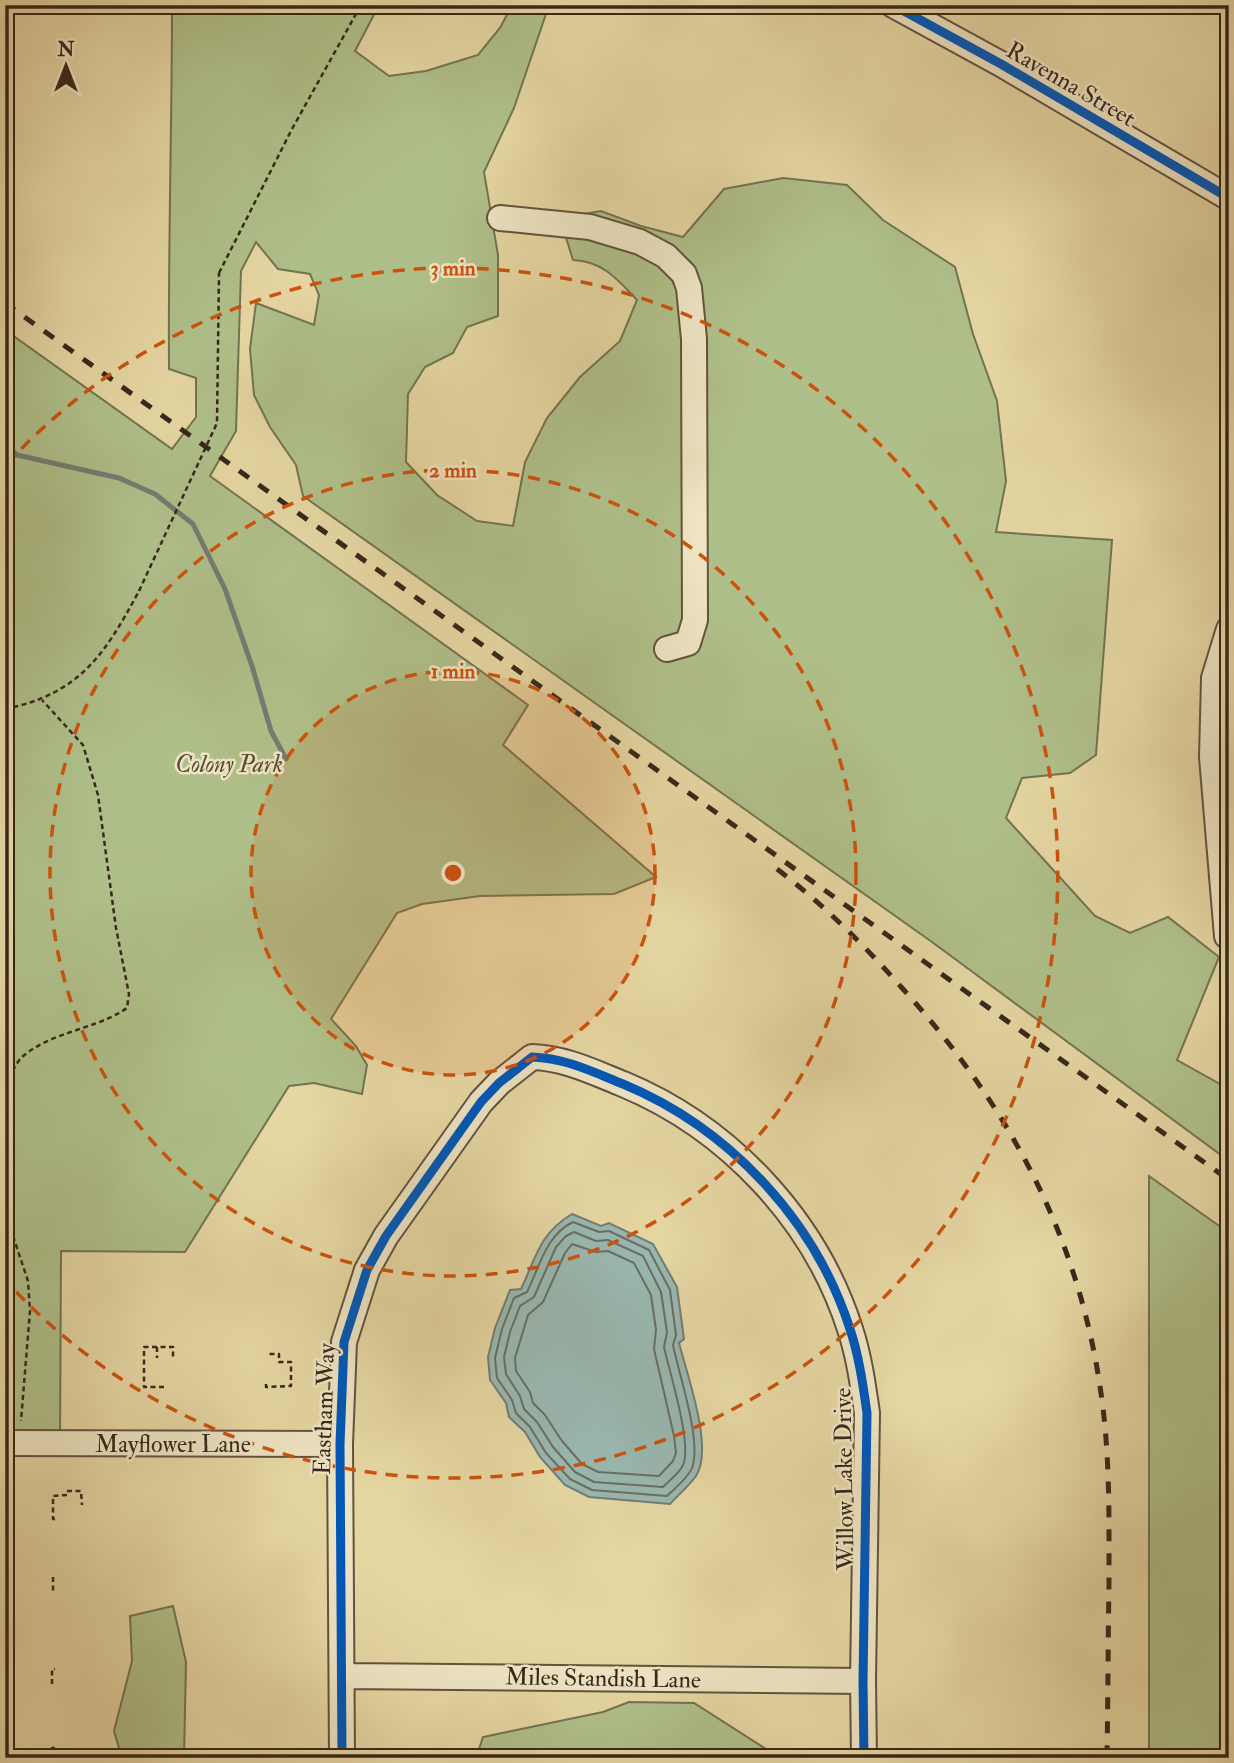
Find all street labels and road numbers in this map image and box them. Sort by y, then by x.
street label: Ravenna Street [1000,35,1141,134]
street label: Eastham Way [307,1342,342,1475]
street label: Willow Lake Drive [827,1387,862,1572]
street label: Mayflower Lane [95,1429,251,1460]
street label: Miles Standish Lane [505,1661,701,1696]

